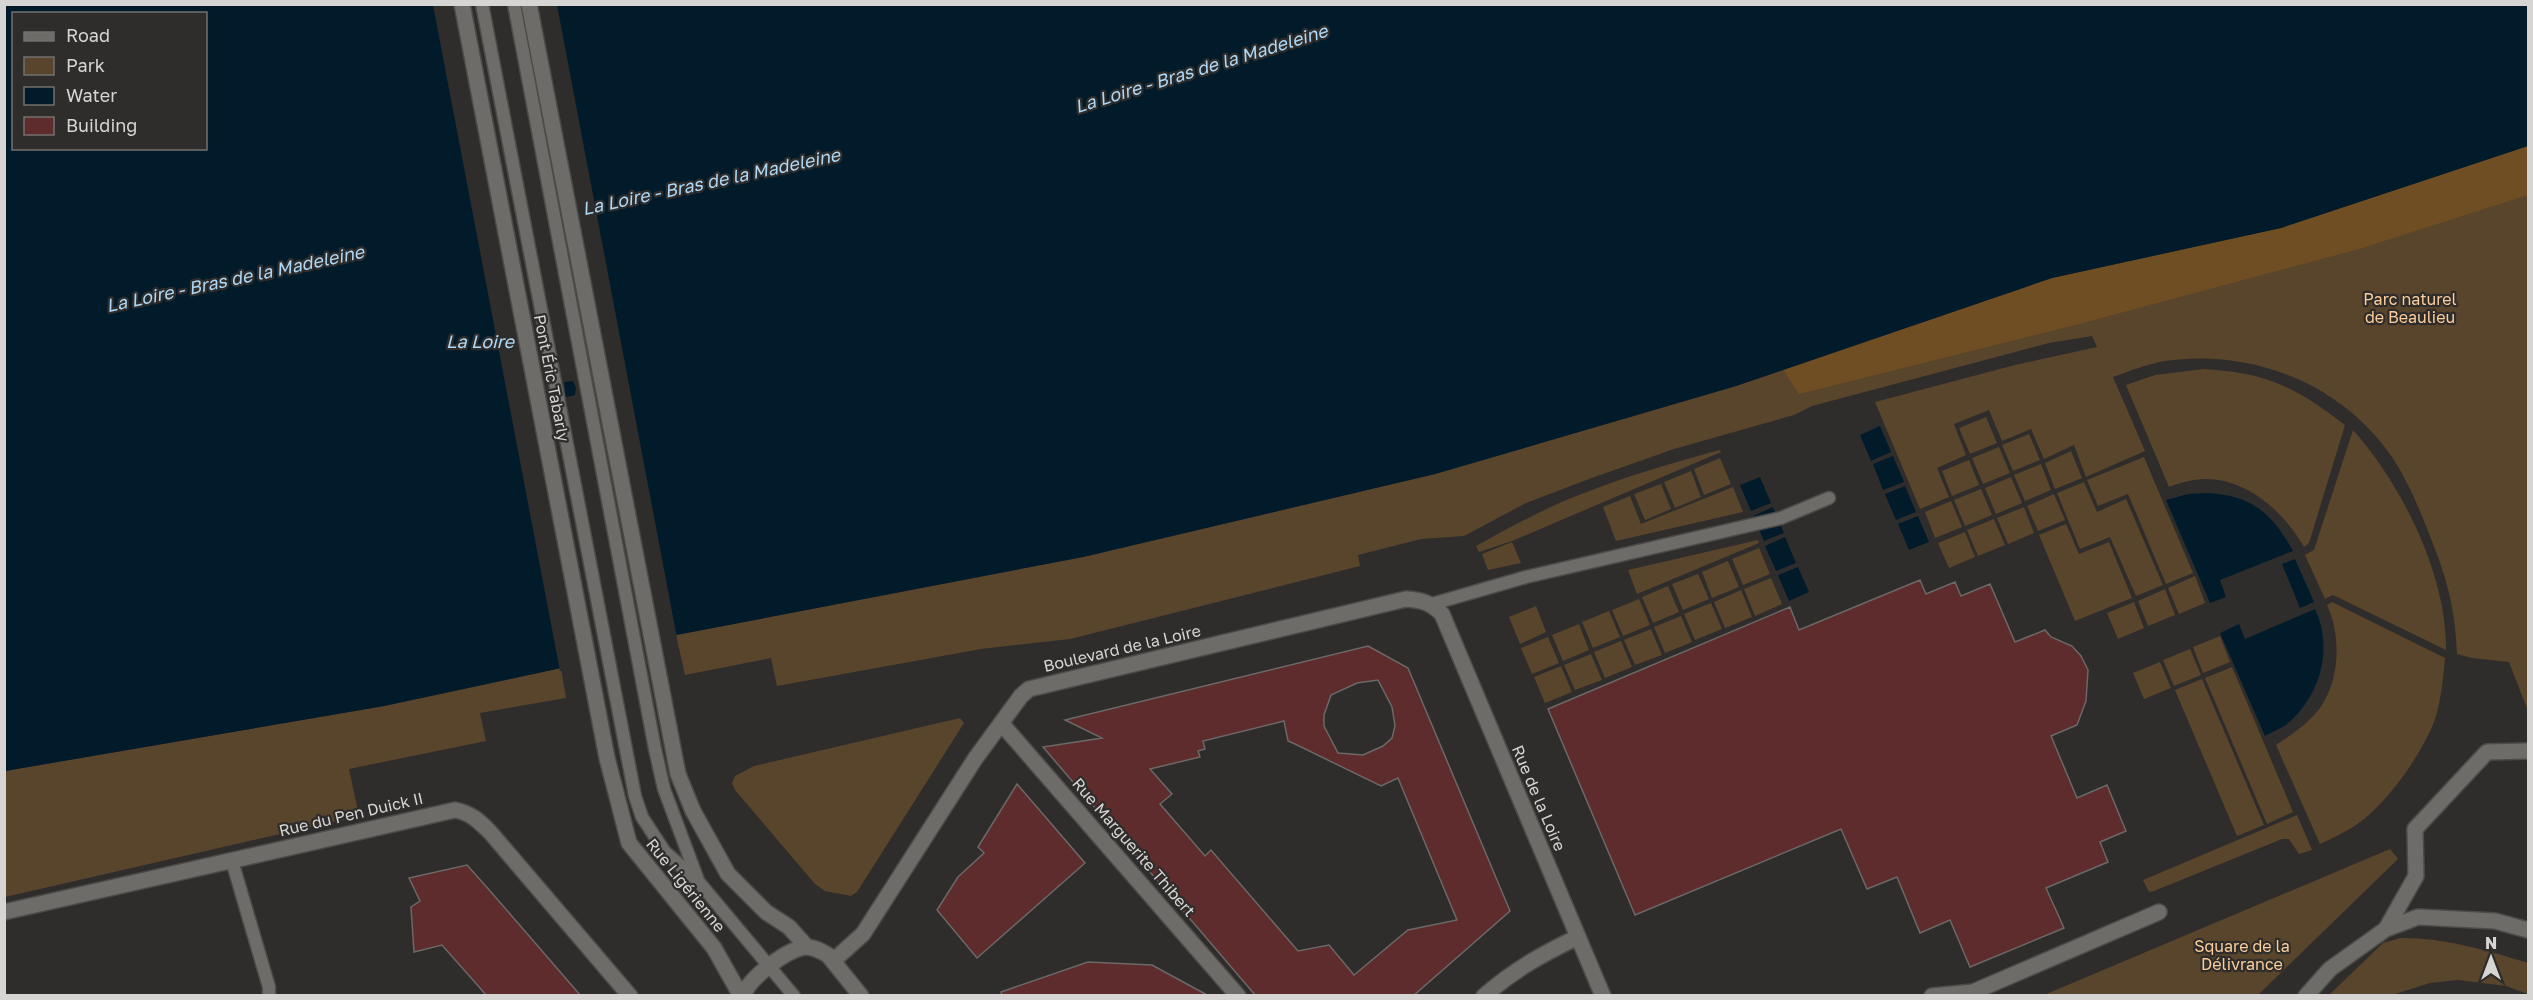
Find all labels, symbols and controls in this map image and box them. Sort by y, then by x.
legend [12,12,207,150]
water label: La Loire - Bras de la Madeleine [1072,19,1331,117]
text: Road [66,24,110,46]
text: Park [66,54,105,76]
text: Water [66,84,117,106]
text: Building [66,114,137,136]
water label: La Loire - Bras de la Madeleine [580,143,843,219]
water label: La Loire - Bras de la Madeleine [104,240,367,316]
park label: Parc naturel de Beaulieu [2363,289,2457,327]
street label: Pont Éric Tabarly [530,313,574,443]
water label: La Loire [446,330,516,352]
street label: Boulevard de la Loire [1041,620,1203,676]
street label: Rue de la Loire [1508,742,1570,854]
street label: Rue Marguerite Thibert [1068,773,1200,921]
street label: Rue du Pen Duick II [277,788,425,840]
street label: Rue Ligérienne [642,834,730,936]
north arrow [2461,928,2521,988]
text: N [2485,933,2497,953]
park label: Square de la Délivrance [2194,936,2290,974]

